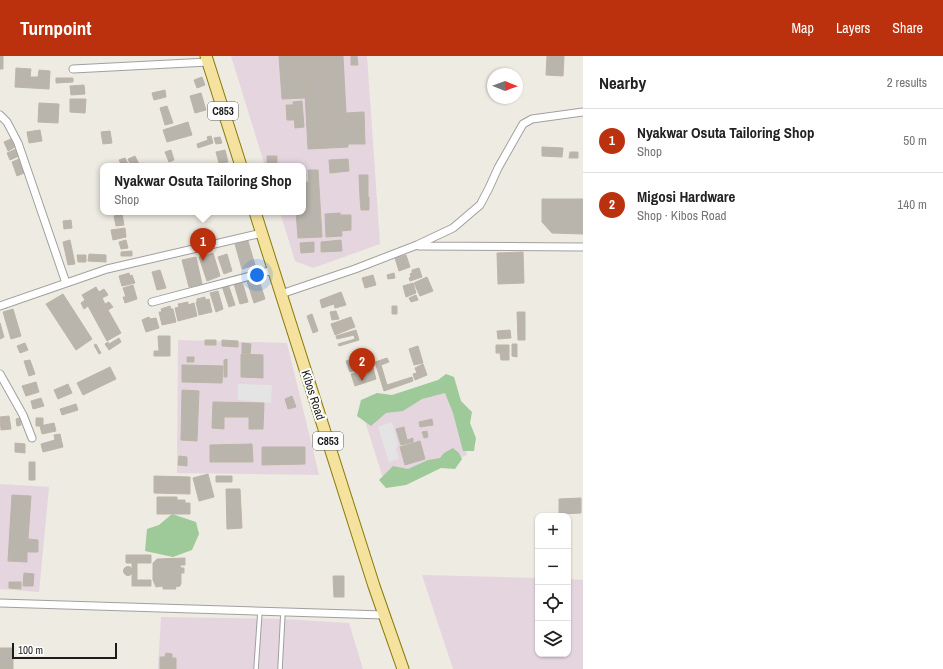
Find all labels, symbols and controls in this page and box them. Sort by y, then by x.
text: Turnpoint [20,15,92,41]
text: Map [792,19,814,37]
text: Layers [836,19,870,37]
text: Share [892,19,923,37]
north arrow [487,68,523,104]
text: Nearby [599,71,646,94]
text: 2 results [887,74,927,91]
road number: C853 [208,102,238,120]
text: Nyakwar Osuta Tailoring Shop [637,122,815,143]
text: 1 [609,132,615,149]
text: 50 m [903,132,927,149]
text: Shop [637,143,662,160]
popup [100,163,306,215]
text: Nyakwar Osuta Tailoring Shop [114,170,292,191]
text: Migosi Hardware [637,186,735,207]
text: Shop [114,191,139,208]
text: 2 [609,196,615,213]
text: 140 m [897,196,927,213]
text: Shop · Kibos Road [637,207,727,224]
pin: 1 [190,228,216,261]
your location [247,265,267,285]
pin: 2 [349,348,375,381]
street label: Kibos Road [297,368,329,422]
road number: C853 [313,432,343,450]
map controls [535,513,571,657]
button: + [535,513,571,549]
button: − [535,549,571,585]
button: locate [535,585,571,621]
button: layers [535,621,571,657]
scale bar [12,641,117,660]
text: 100 m [18,643,43,657]

